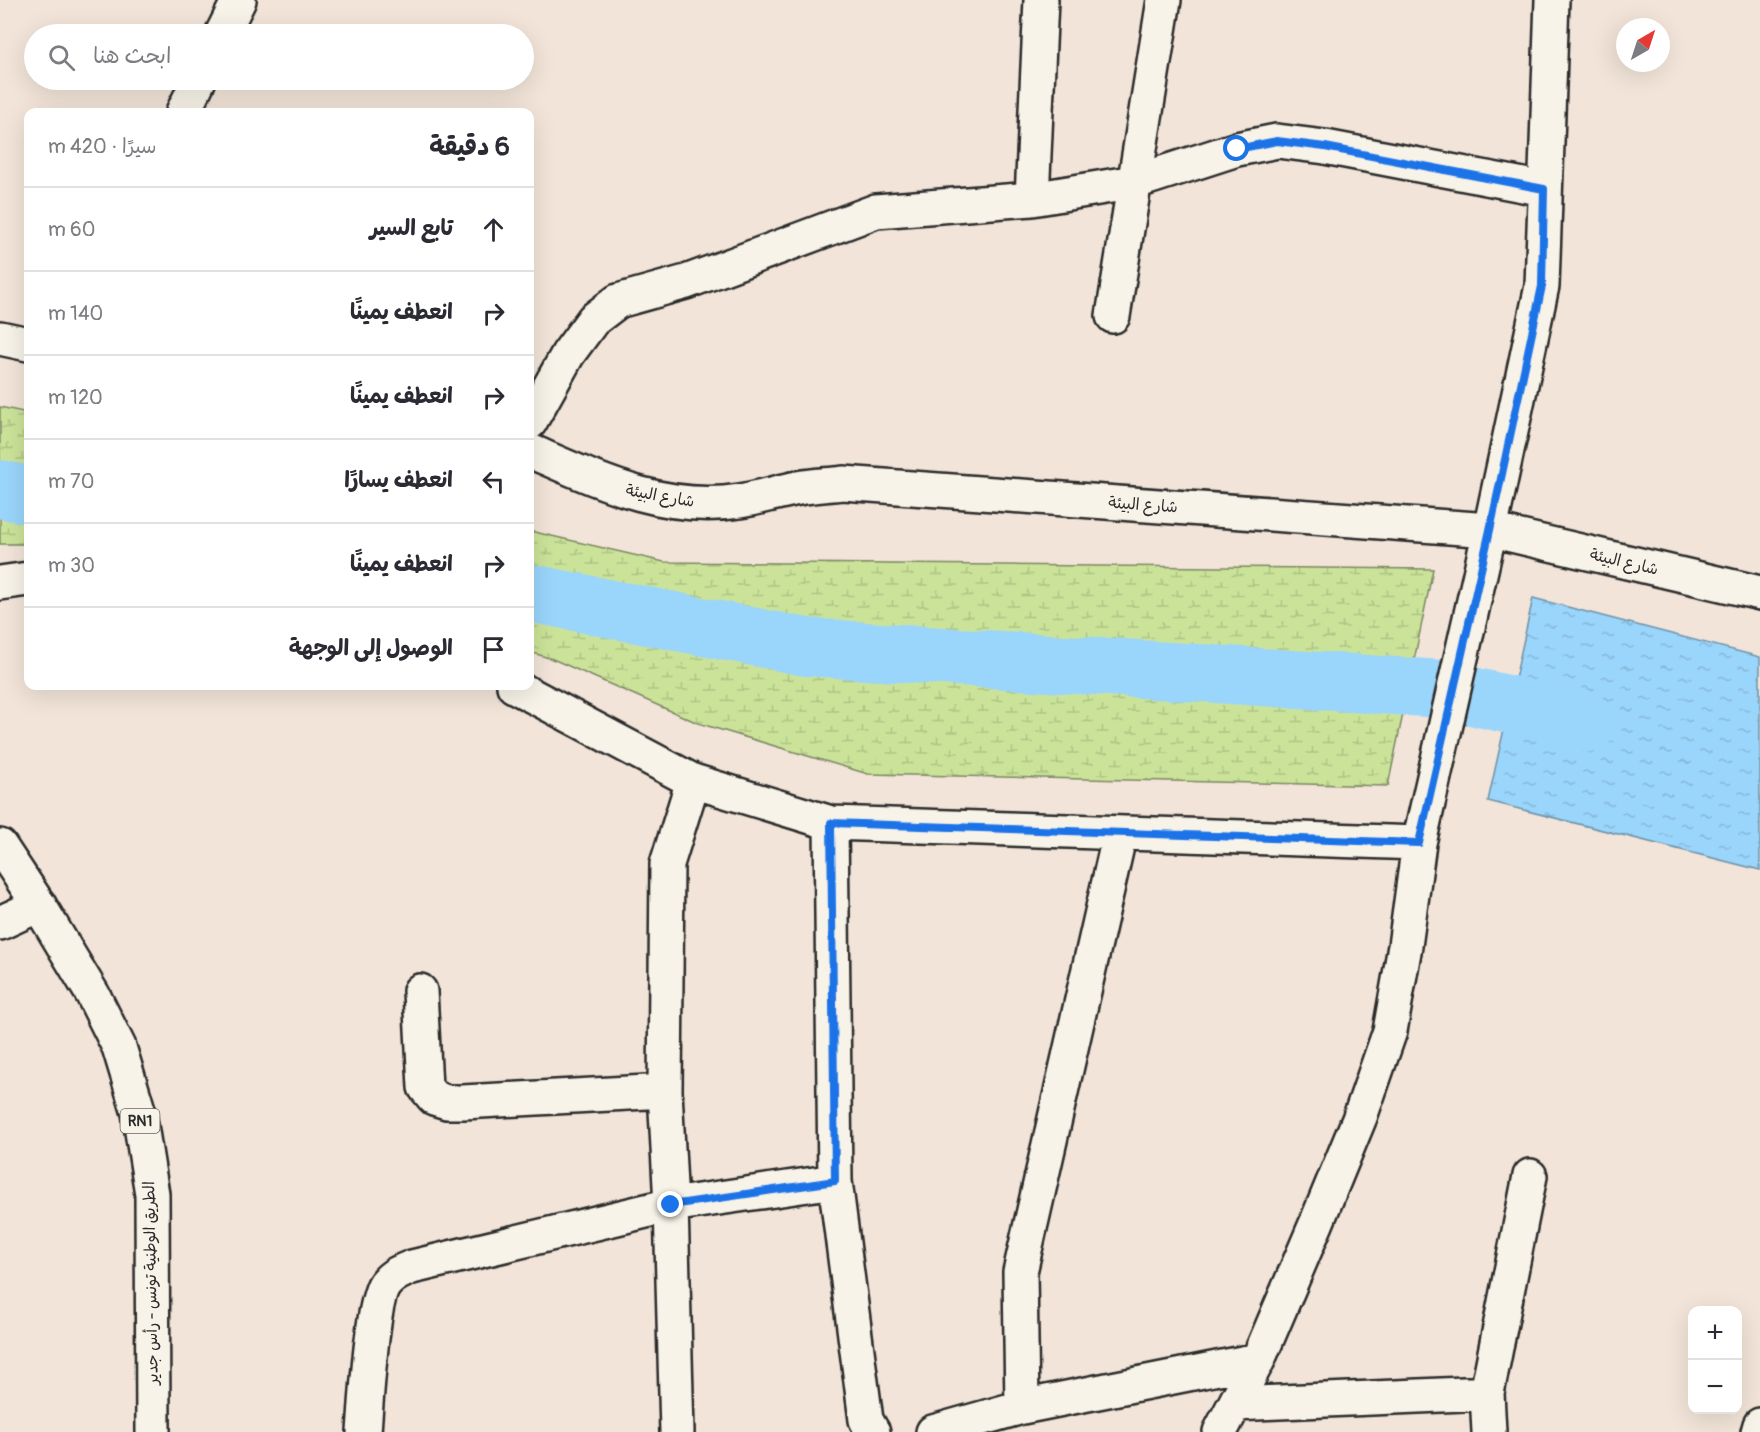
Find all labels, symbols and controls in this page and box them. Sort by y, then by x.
north arrow [1616,18,1670,72]
search box [24,24,534,90]
icon: search [45,41,78,74]
text: ابحث هنا [93,42,171,70]
text: 6 دقيقة [429,131,510,163]
text: سيرًا · 420 m [48,134,157,159]
route start [1223,135,1249,161]
icon: ahead [477,213,510,246]
text: تابع السير [370,214,453,242]
text: 60 m [48,217,95,242]
icon: right [477,297,510,330]
text: انعطف يمينًا [350,298,453,326]
text: 140 m [48,301,103,326]
icon: right [477,381,510,414]
text: انعطف يمينًا [350,382,453,410]
text: 120 m [48,385,103,410]
icon: left [477,465,510,498]
text: انعطف يسارًا [344,466,453,494]
text: 70 m [48,469,94,494]
street label: شارع البيئة [624,480,696,513]
street label: شارع البيئة [1108,493,1178,518]
street label: شارع البيئة [1588,544,1660,581]
icon: right [477,549,510,582]
text: انعطف يمينًا [350,550,453,578]
text: 30 m [48,553,95,578]
icon: arrive [477,633,510,666]
text: الوصول إلى الوجهة [289,634,453,662]
road number: RN1 [120,1109,160,1133]
street label: الطريق الوطنية تونس - رأس جدير [139,1181,163,1387]
route end [657,1191,683,1217]
map controls [1688,1306,1742,1414]
button: + [1688,1306,1742,1360]
button: − [1688,1360,1742,1414]

